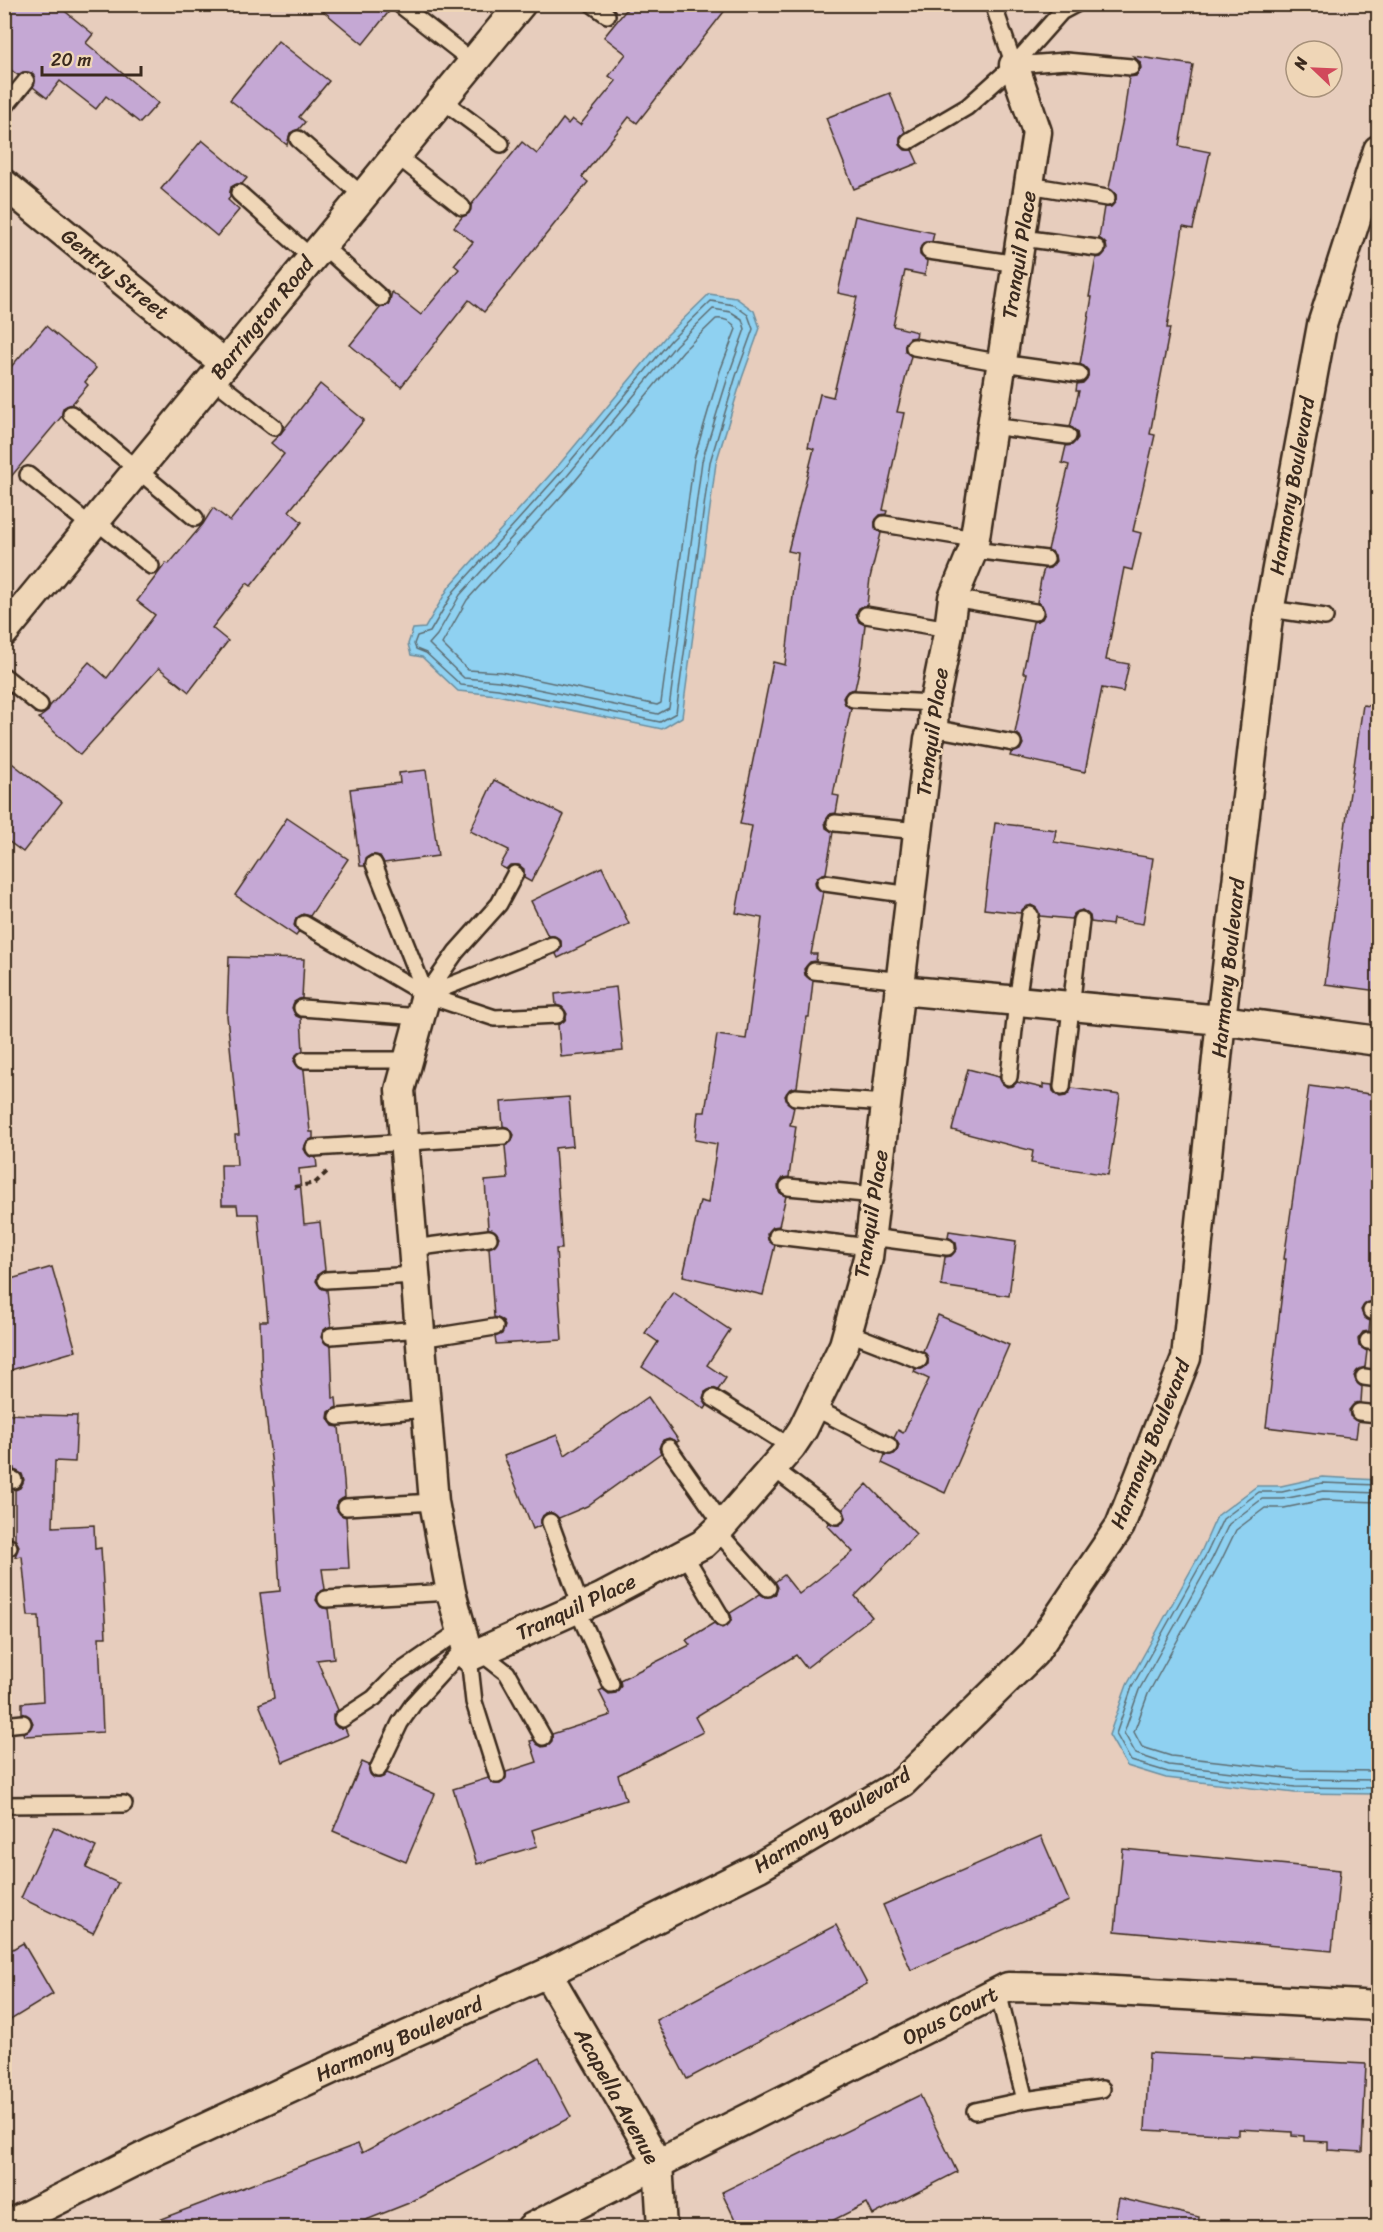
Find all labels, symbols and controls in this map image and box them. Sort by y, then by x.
scale bar [42,39,141,77]
north arrow [1284,39,1344,99]
text: 20 m [51,44,91,76]
text: N [1285,52,1317,75]
street label: Tranquil Place [990,188,1048,322]
street label: Gentry Street [52,218,178,330]
street label: Barrington Road [200,246,325,388]
street label: Harmony Boulevard [1258,392,1327,578]
street label: Tranquil Place [904,665,960,799]
street label: Harmony Boulevard [1200,874,1257,1060]
street label: Tranquil Place [842,1147,900,1281]
street label: Harmony Boulevard [1099,1352,1202,1535]
street label: Tranquil Place [509,1562,643,1652]
street label: Harmony Boulevard [746,1755,920,1884]
street label: Opus Court [895,1975,1005,2057]
street label: Harmony Boulevard [309,1984,491,2093]
street label: Acapella Avenue [563,2020,670,2172]

